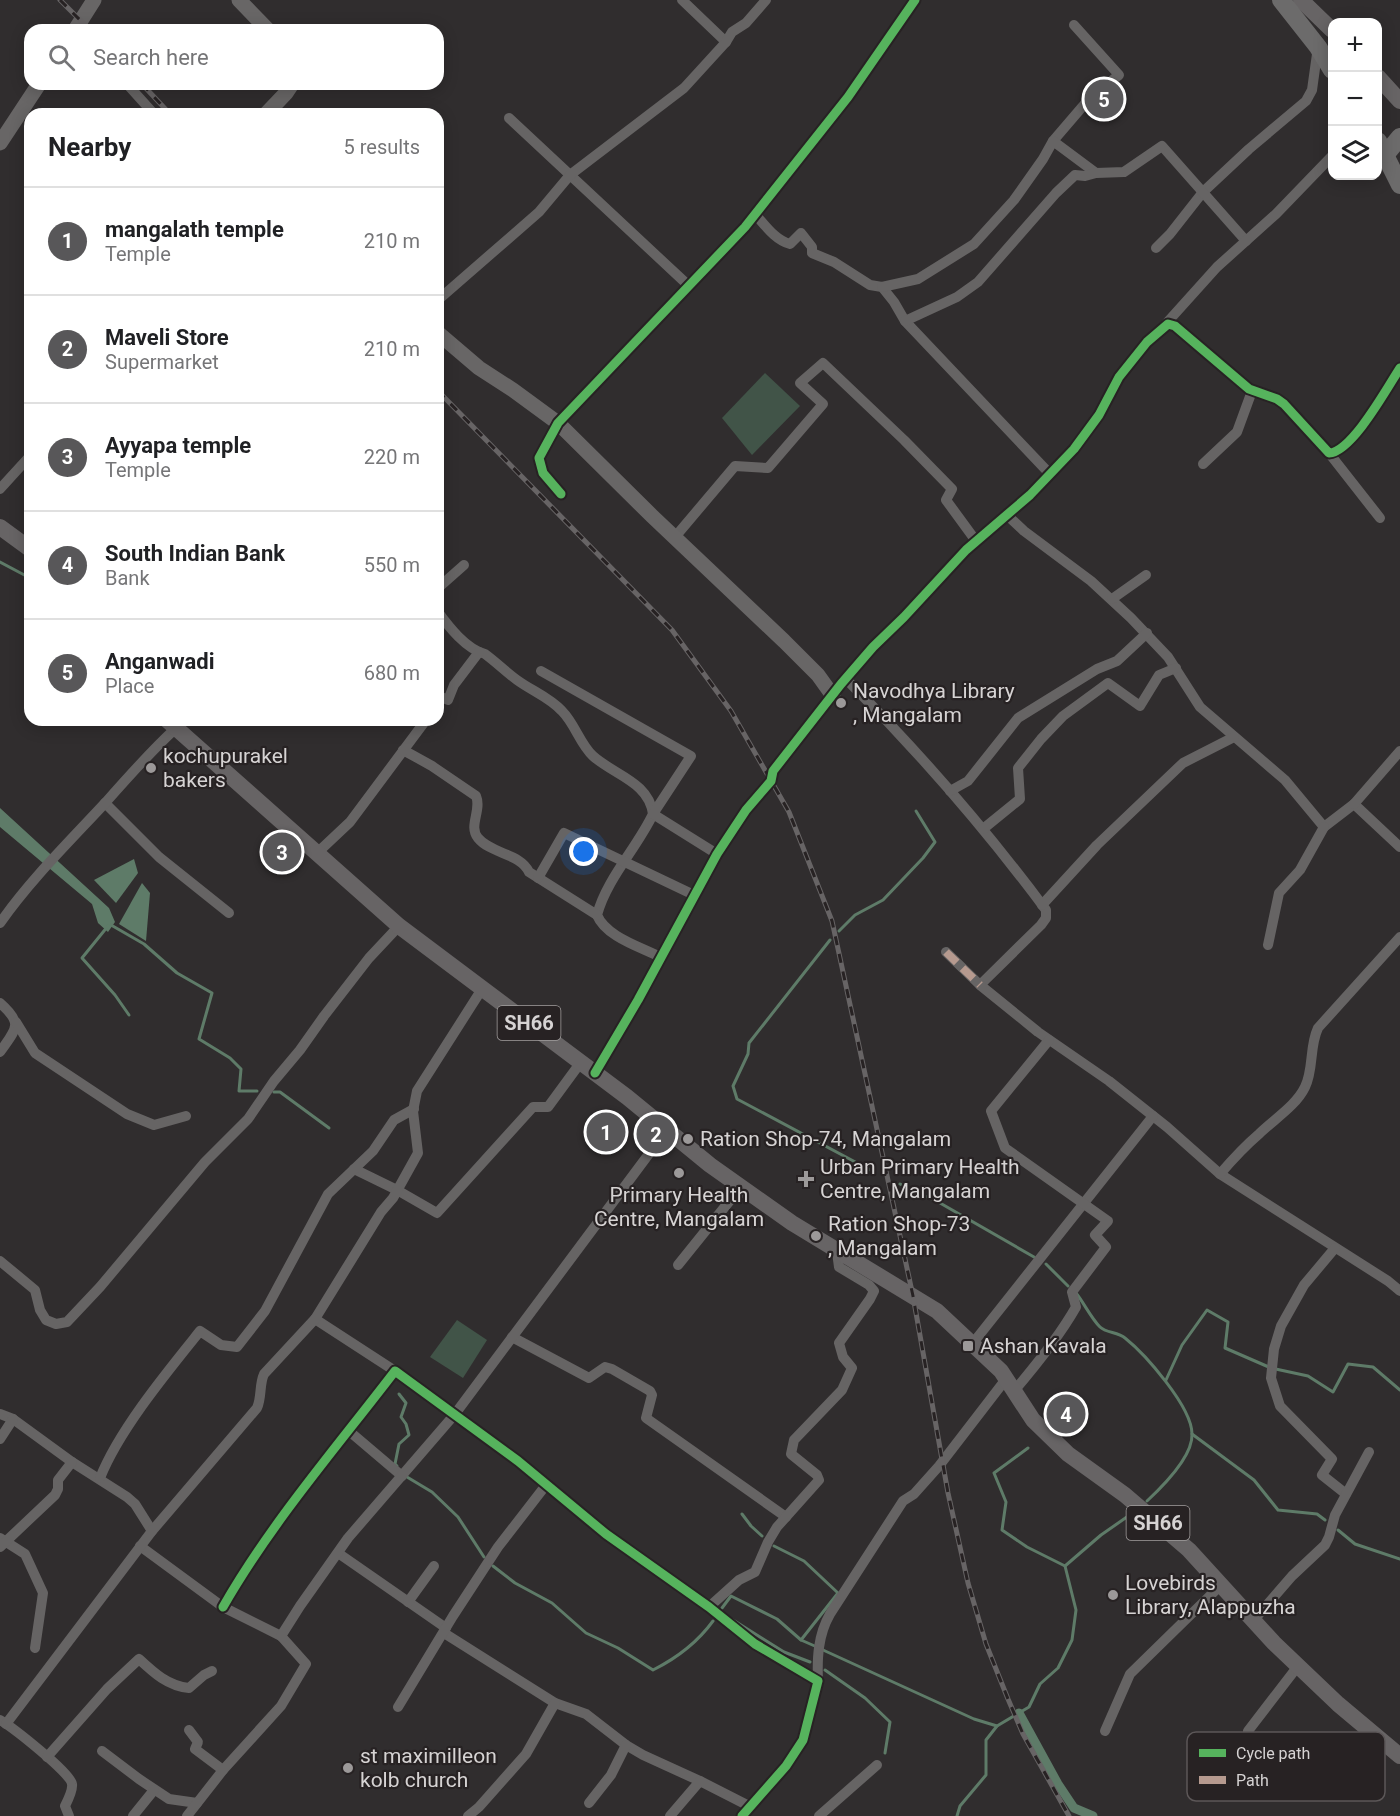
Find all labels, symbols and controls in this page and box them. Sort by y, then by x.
map controls [1328,18,1382,180]
button: + [1328,18,1382,72]
search box [24,24,444,90]
icon: search [45,41,78,74]
text: Search here [93,45,209,70]
button: − [1328,72,1382,126]
pin: 5 [1084,76,1124,122]
button: layers [1328,126,1382,180]
text: Nearby [48,132,131,162]
text: 5 results [344,135,420,159]
text: mangalath temple [105,217,284,242]
text: 1 [62,229,73,253]
text: 210 m [364,229,420,253]
text: Temple [105,242,171,266]
text: Maveli Store [105,325,229,350]
text: 2 [62,337,73,361]
text: 210 m [364,337,420,361]
text: Supermarket [105,350,219,374]
text: Ayyapa temple [105,433,251,458]
text: 3 [62,445,73,469]
text: 220 m [364,445,420,469]
text: Temple [105,458,171,482]
text: South Indian Bank [105,541,285,566]
text: 4 [62,553,73,577]
text: 550 m [364,553,420,577]
text: Bank [105,566,150,590]
text: Anganwadi [105,649,215,674]
text: 5 [62,661,73,685]
text: 680 m [364,661,420,685]
text: Place [105,674,154,698]
place label: Navodhya Library , Mangalam [853,679,1015,727]
marker: Navodhya Library , Mangalam [834,696,848,710]
place label: kochupurakel bakers [163,744,288,792]
marker: kochupurakel bakers [144,761,158,775]
pin: 3 [262,830,302,874]
your location [569,837,598,866]
road number: SH66 [498,1006,560,1040]
pin: 1 [586,1110,626,1154]
pin: 2 [636,1112,676,1156]
place label: Ration Shop-74, Mangalam [700,1127,951,1151]
marker: Ration Shop-74, Mangalam [681,1132,695,1146]
place label: Urban Primary Health Centre, Mangalam [820,1155,1020,1203]
marker: Primary Health Centre, Mangalam [672,1166,686,1180]
marker: Urban Primary Health Centre, Mangalam [797,1170,815,1188]
place label: Primary Health Centre, Mangalam [594,1183,764,1231]
place label: Ration Shop-73 , Mangalam [828,1212,970,1260]
marker: Ration Shop-73 , Mangalam [809,1229,823,1243]
place label: Ashan Kavala [980,1334,1107,1358]
marker: Ashan Kavala [961,1339,975,1353]
pin: 4 [1046,1392,1086,1436]
road number: SH66 [1126,1506,1190,1540]
place label: Lovebirds Library, Alappuzha [1125,1571,1296,1619]
marker: Lovebirds Library, Alappuzha [1106,1588,1120,1602]
legend [1187,1732,1385,1801]
place label: st maximilleon kolb church [360,1744,497,1792]
text: Cycle path [1236,1744,1310,1763]
marker: st maximilleon kolb church [341,1761,355,1775]
text: Path [1236,1771,1269,1790]

